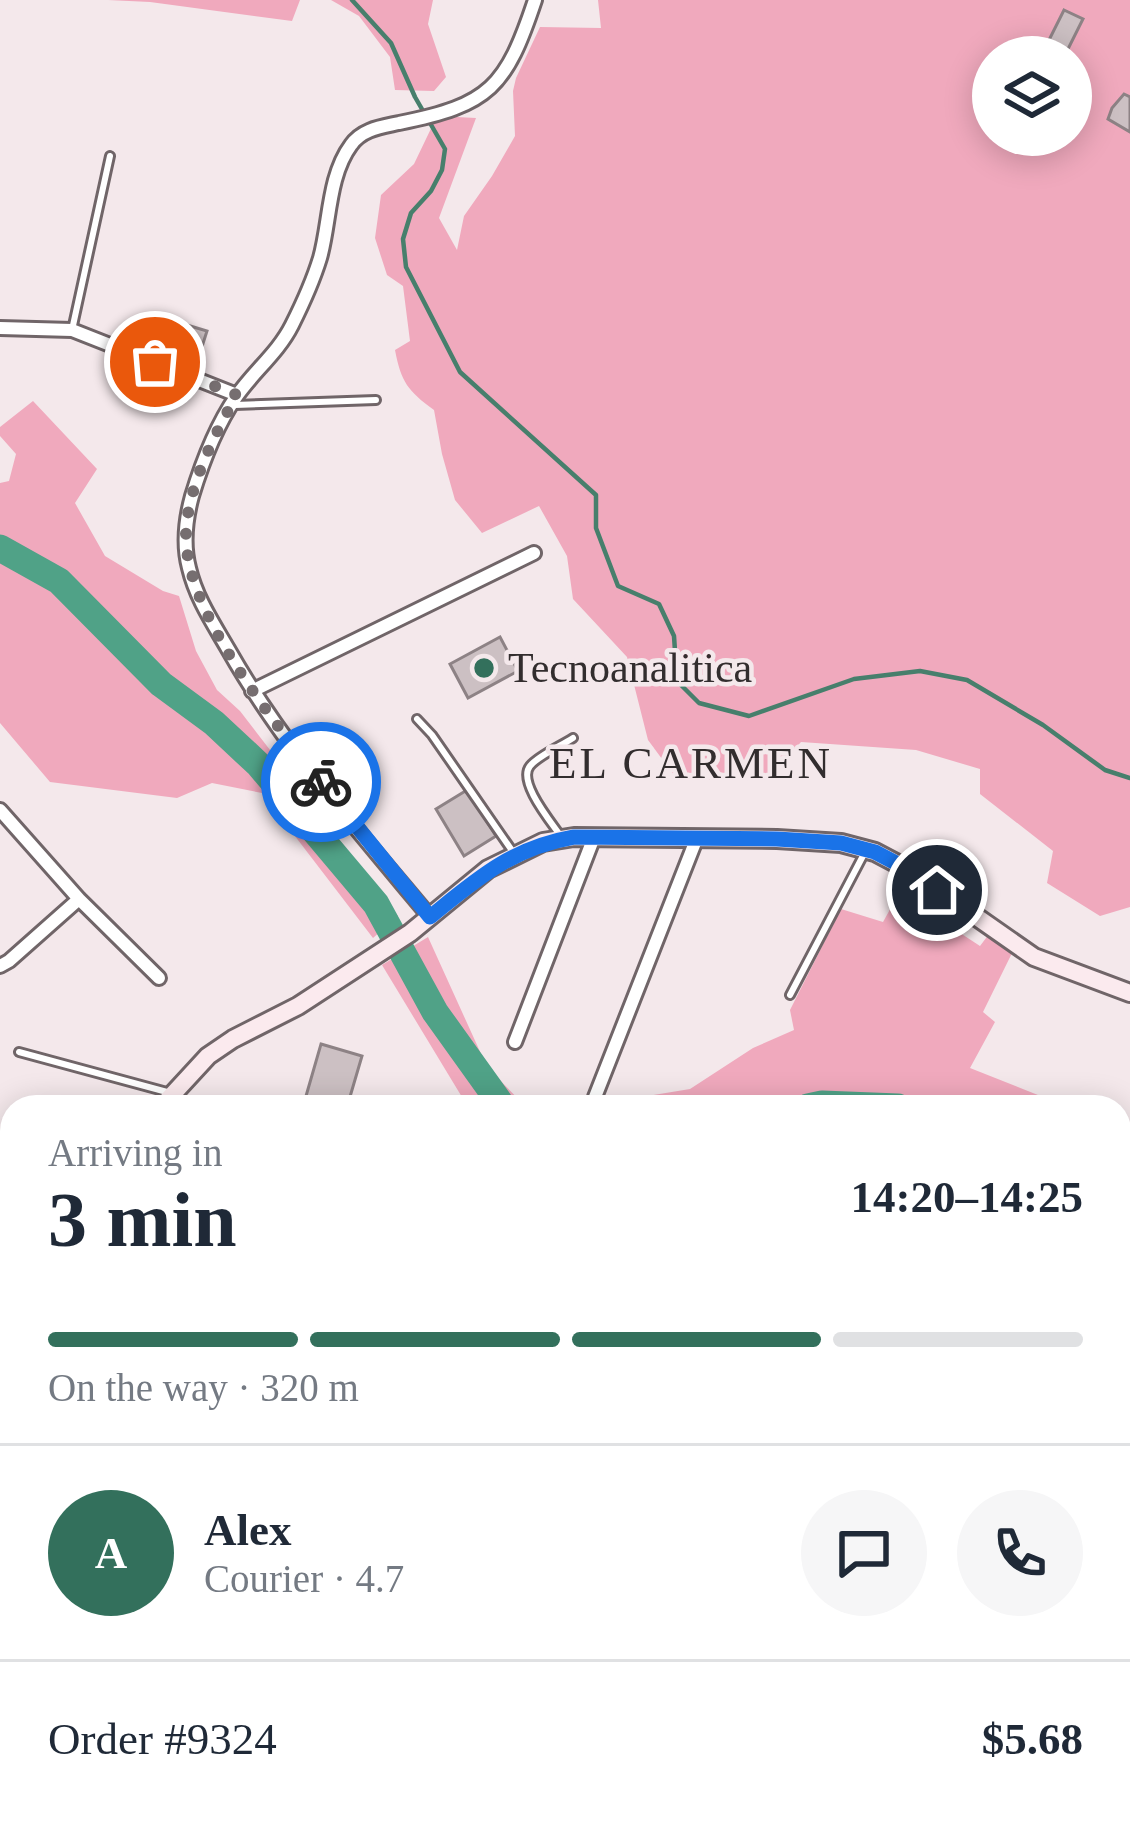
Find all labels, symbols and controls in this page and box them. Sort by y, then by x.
map controls [972,36,1092,156]
button: layers [972,36,1092,156]
pin [104,311,206,413]
icon: bag [122,329,188,395]
place label: Tecnoanalitica [508,645,753,691]
marker: Tecnoanalitica [471,655,497,681]
courier [261,722,381,842]
district label: EL CARMEN [549,738,833,788]
icon: bike [288,749,354,815]
pin [886,839,988,941]
icon: home [904,857,970,923]
text: Arriving in [48,1131,222,1174]
text: 14:20–14:25 [851,1172,1083,1222]
text: 3 min [48,1176,237,1263]
text: On the way · 320 m [48,1366,359,1409]
button: chat [801,1490,927,1616]
button: phone [957,1490,1083,1616]
text: Alex [204,1505,291,1555]
text: A [95,1528,127,1578]
text: Courier · 4.7 [204,1557,404,1600]
text: Order #9324 [48,1714,277,1764]
text: $5.68 [982,1714,1083,1764]

